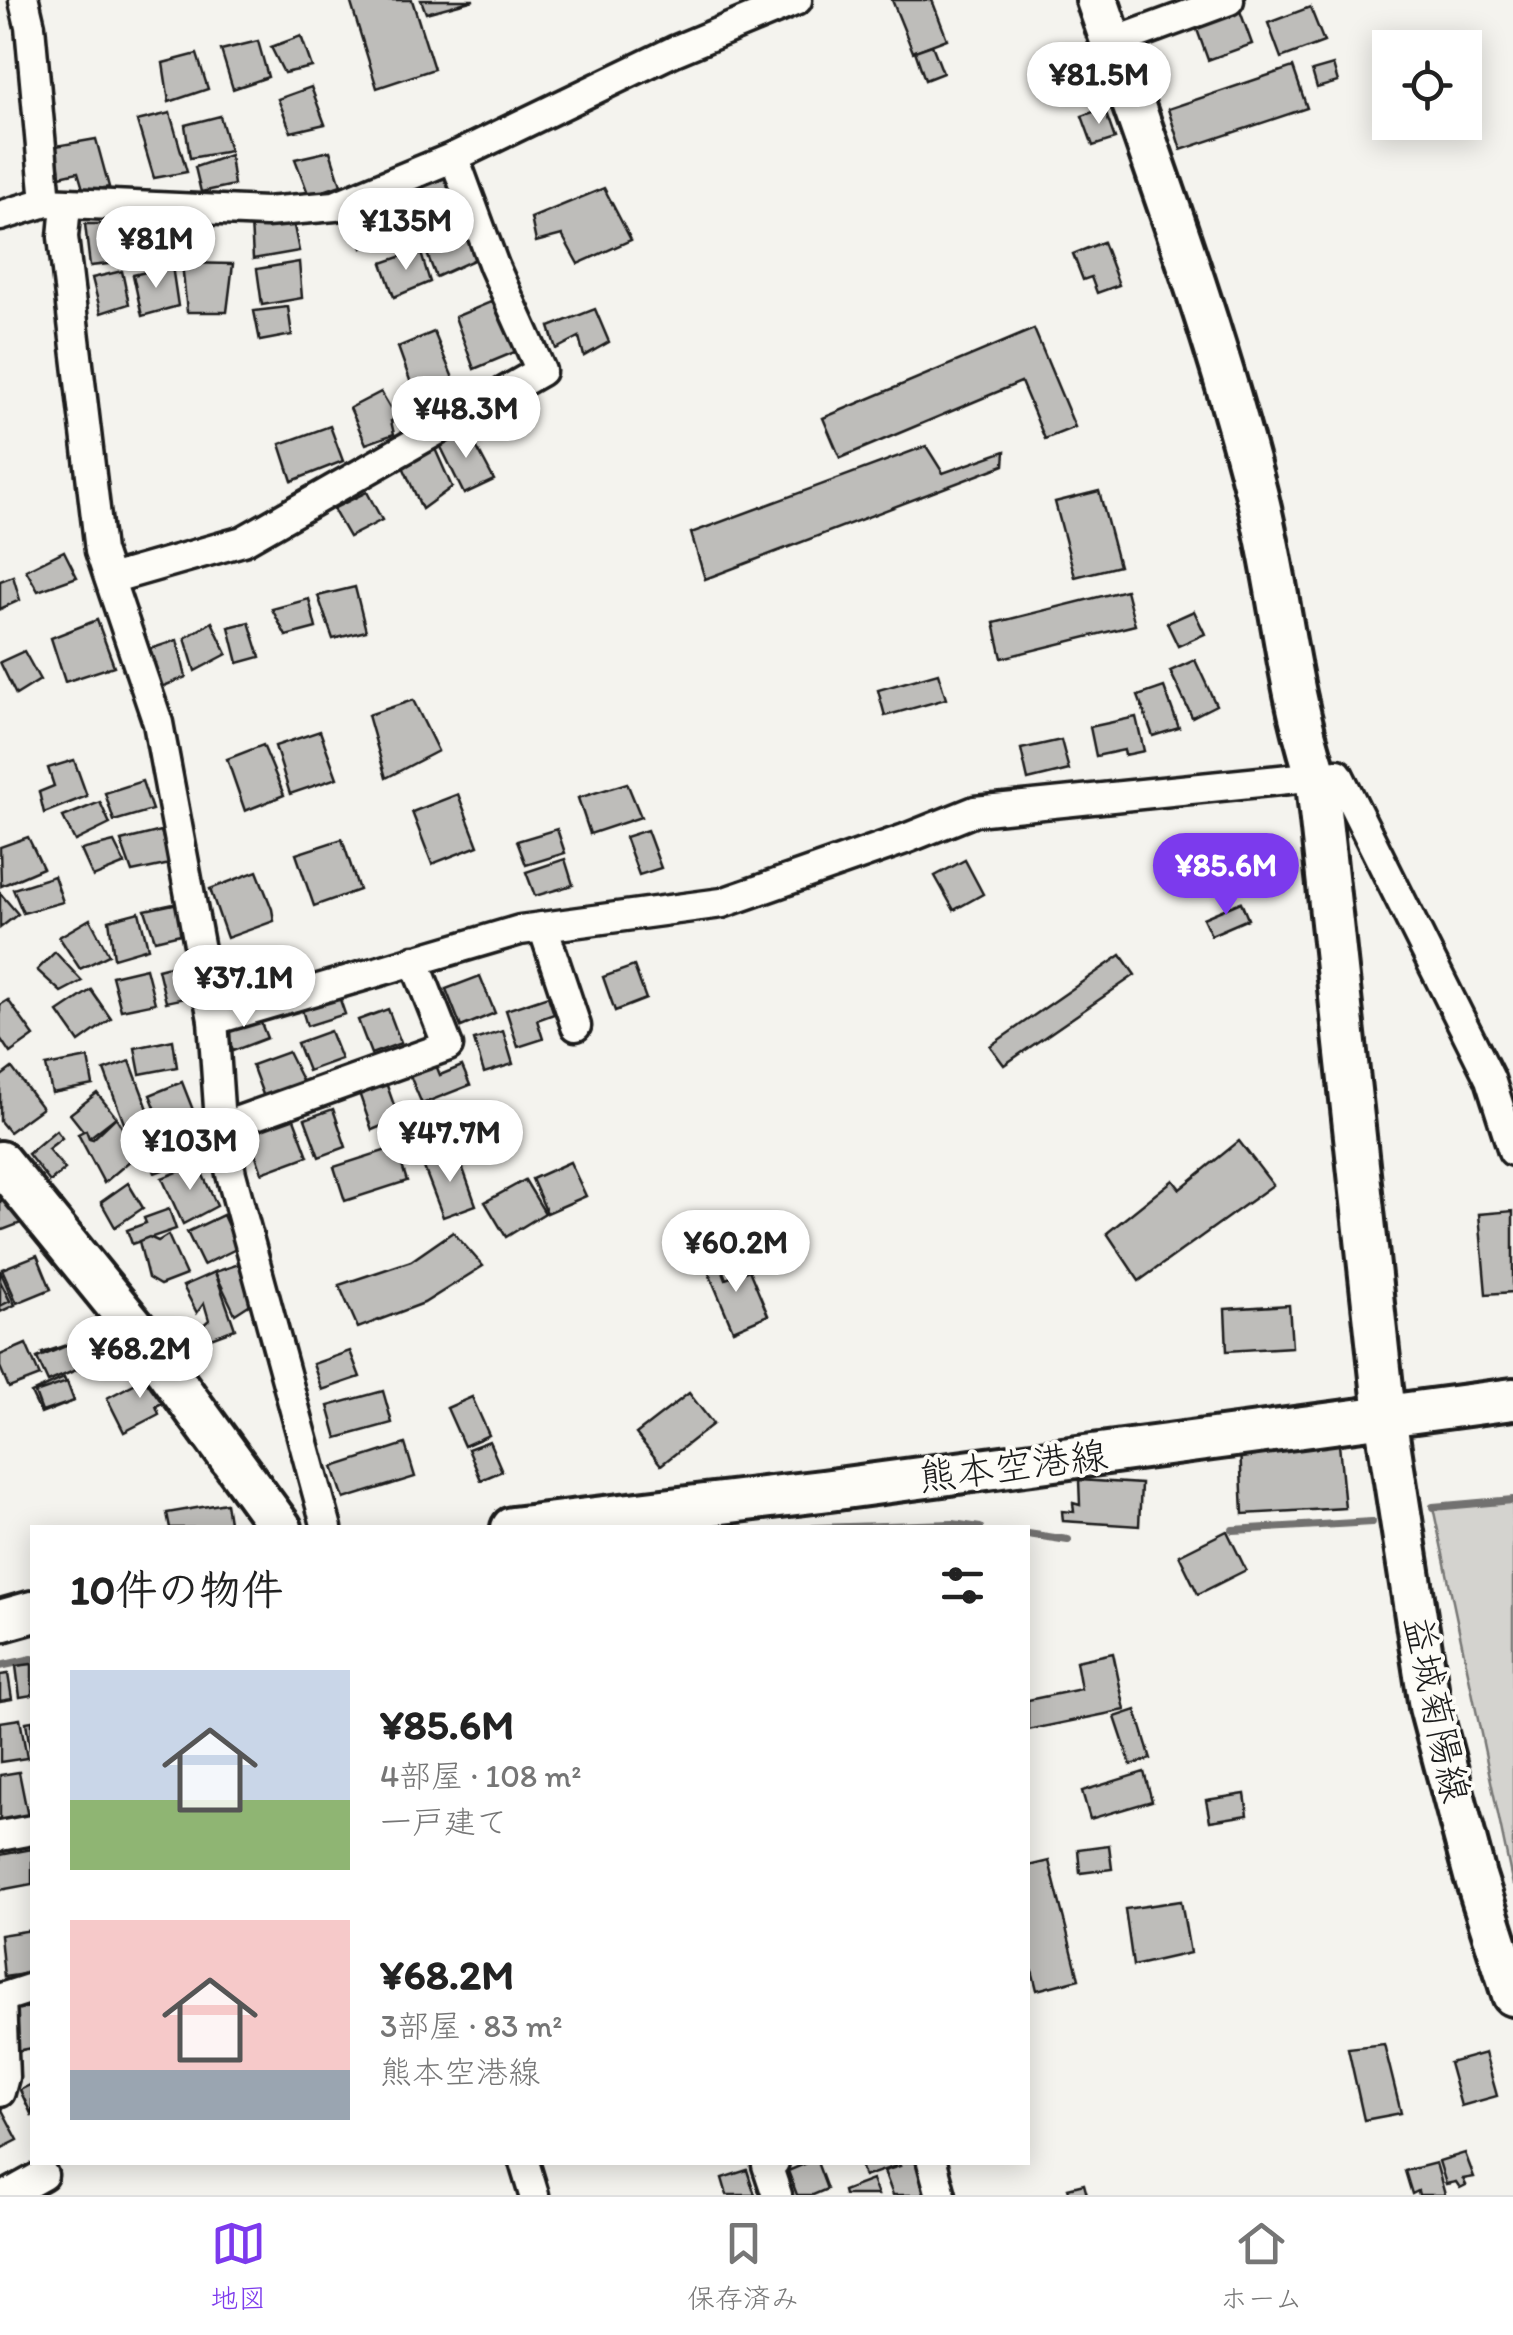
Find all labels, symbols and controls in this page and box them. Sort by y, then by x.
map controls [1372,30,1482,140]
button: locate [1372,30,1482,140]
pin: ¥81.5M [1018,42,1180,127]
text: ¥81.5M [1049,55,1149,93]
pin: ¥135M [336,188,476,273]
text: ¥135M [360,201,452,239]
pin: ¥81M [97,206,215,291]
text: ¥81M [118,219,194,257]
pin: ¥48.3M [385,376,547,461]
text: ¥48.3M [413,389,519,427]
pin: ¥85.6M [1145,833,1307,918]
text: ¥85.6M [1175,846,1277,884]
pin: ¥37.1M [163,945,325,1030]
text: ¥37.1M [194,958,294,996]
pin: ¥47.7M [369,1100,531,1185]
pin: ¥103M [120,1108,260,1193]
text: ¥47.7M [399,1113,501,1151]
text: ¥103M [142,1121,238,1159]
pin: ¥60.2M [655,1210,817,1295]
text: ¥60.2M [684,1223,788,1261]
pin: ¥68.2M [59,1316,221,1401]
text: ¥68.2M [89,1329,191,1367]
street label: 熊本空港線 [916,1432,1110,1500]
icon: filters [935,1558,990,1613]
text: 10件の物件 [70,1564,283,1615]
street label: 益城菊陽線 [1395,1611,1479,1807]
text: ¥85.6M [380,1699,514,1750]
icon: home [150,1710,270,1830]
text: 4部屋 · 108 m² [380,1757,582,1795]
text: 一戸建て [380,1803,508,1841]
text: ¥68.2M [380,1949,514,2000]
icon: home [150,1960,270,2080]
text: 3部屋 · 83 m² [380,2007,563,2045]
text: 熊本空港線 [380,2053,540,2091]
tab: 地図 [210,2216,266,2316]
tab: 保存済み [687,2216,799,2316]
tab: ホーム [1220,2216,1303,2316]

